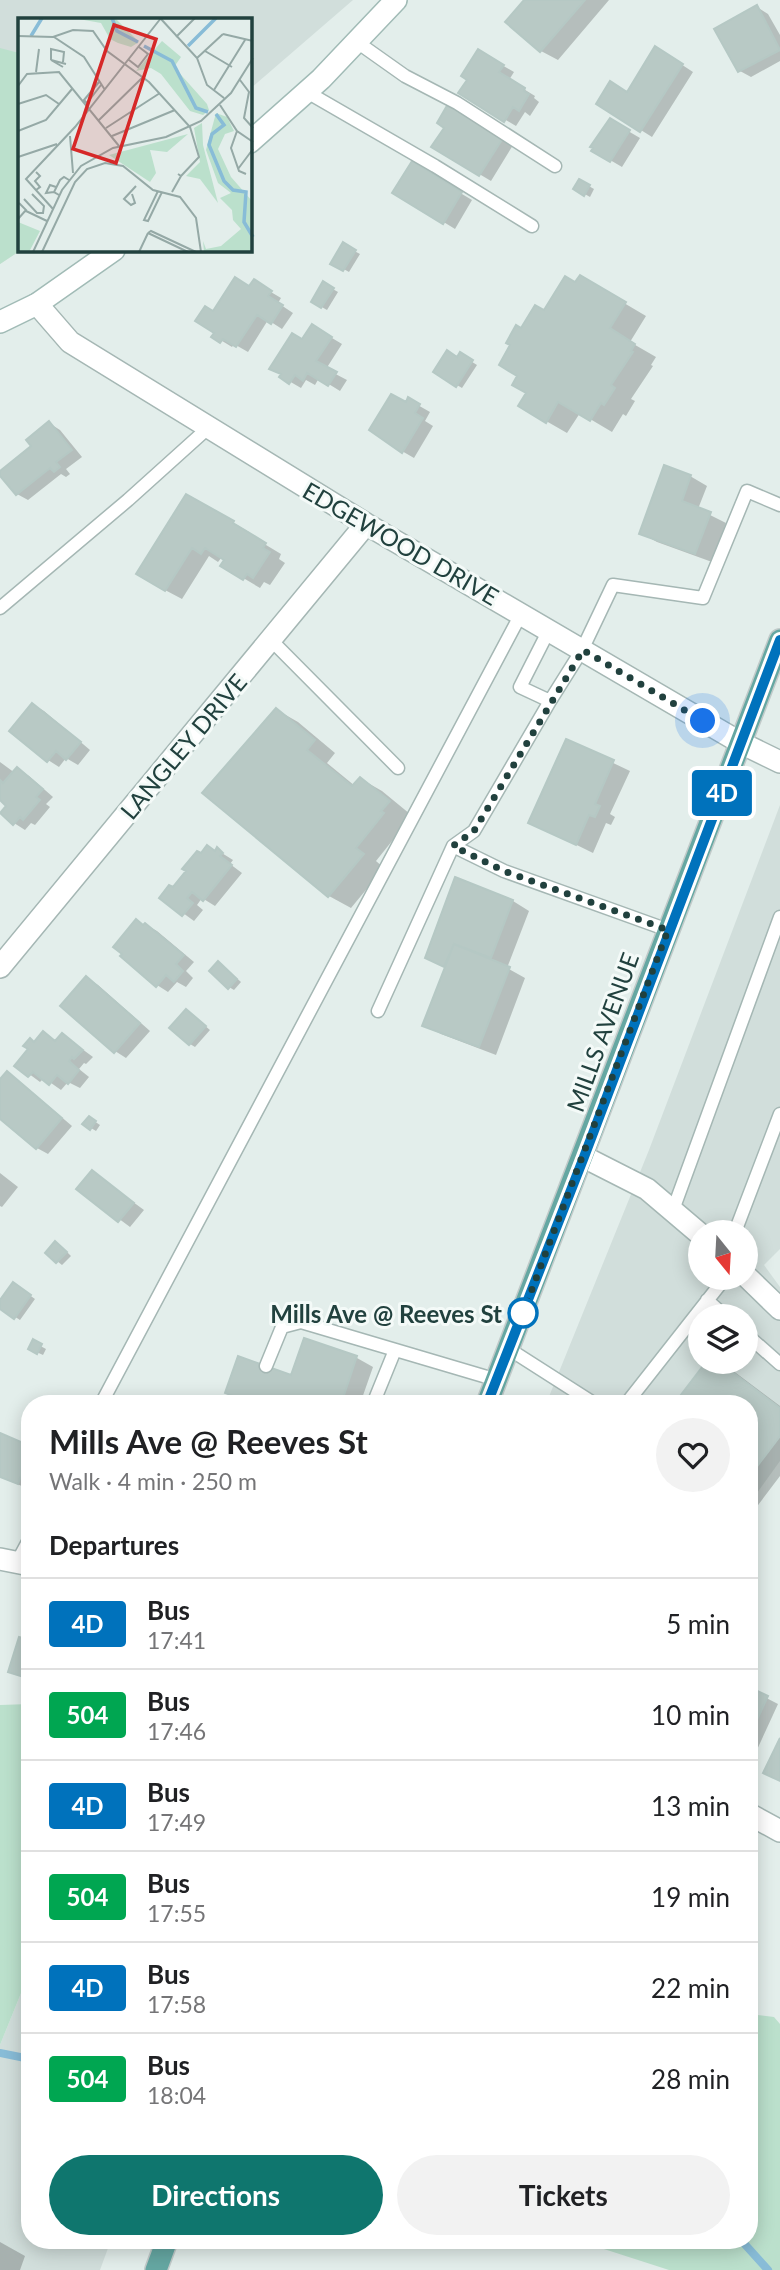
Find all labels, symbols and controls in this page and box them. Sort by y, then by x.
inset map [18,18,252,252]
street label: EDGEWOOD DRIVE [298,475,504,611]
street label: LANGLEY DRIVE [114,667,252,825]
your location [685,703,720,738]
line badge: 4D [690,770,754,816]
text: 4D [706,778,738,807]
street label: MILLS AVENUE [560,949,644,1115]
north arrow [688,1220,758,1290]
map controls [688,1220,758,1374]
marker: Mills Ave @ Reeves St [508,1298,538,1328]
place label: Mills Ave @ Reeves St [270,1299,502,1328]
button: layers [688,1304,758,1374]
button: heart [656,1418,730,1492]
text: Mills Ave @ Reeves St [49,1421,368,1461]
text: Walk · 4 min · 250 m [49,1467,257,1495]
text: Departures [49,1529,179,1561]
text: Bus [147,1594,190,1626]
text: 5 min [666,1608,730,1640]
text: 4D [71,1609,104,1638]
text: 17:41 [147,1626,206,1654]
text: Bus [147,1685,190,1717]
text: 10 min [651,1699,730,1731]
text: 504 [67,1700,108,1729]
text: 17:46 [147,1717,206,1745]
text: Bus [147,1776,190,1808]
text: 13 min [651,1790,730,1822]
text: 4D [71,1791,104,1820]
text: 17:49 [147,1808,206,1836]
text: Bus [147,1867,190,1899]
text: 19 min [651,1881,730,1913]
text: 504 [67,1882,108,1911]
text: 17:55 [147,1899,206,1927]
text: Bus [147,1958,190,1990]
text: 22 min [651,1972,730,2004]
text: 4D [71,1973,104,2002]
text: 17:58 [147,1990,206,2018]
text: Bus [147,2049,190,2081]
text: 28 min [651,2063,730,2095]
text: 504 [67,2064,108,2093]
text: 18:04 [147,2081,206,2109]
button: Directions [49,2155,383,2235]
button: Tickets [397,2155,730,2235]

